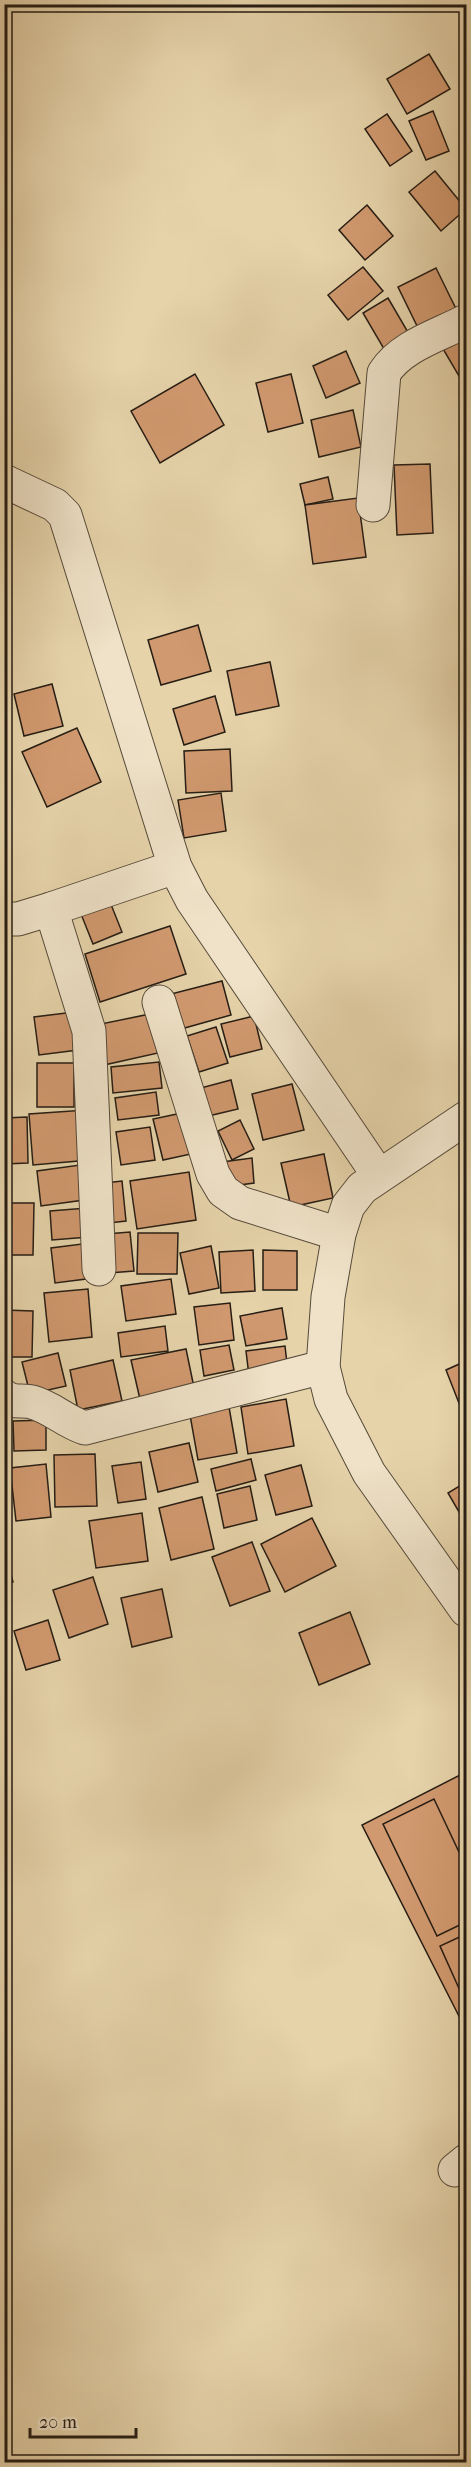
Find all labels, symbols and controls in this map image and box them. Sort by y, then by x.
scale bar [30,2401,136,2439]
text: 20 m [39,2412,77,2433]

